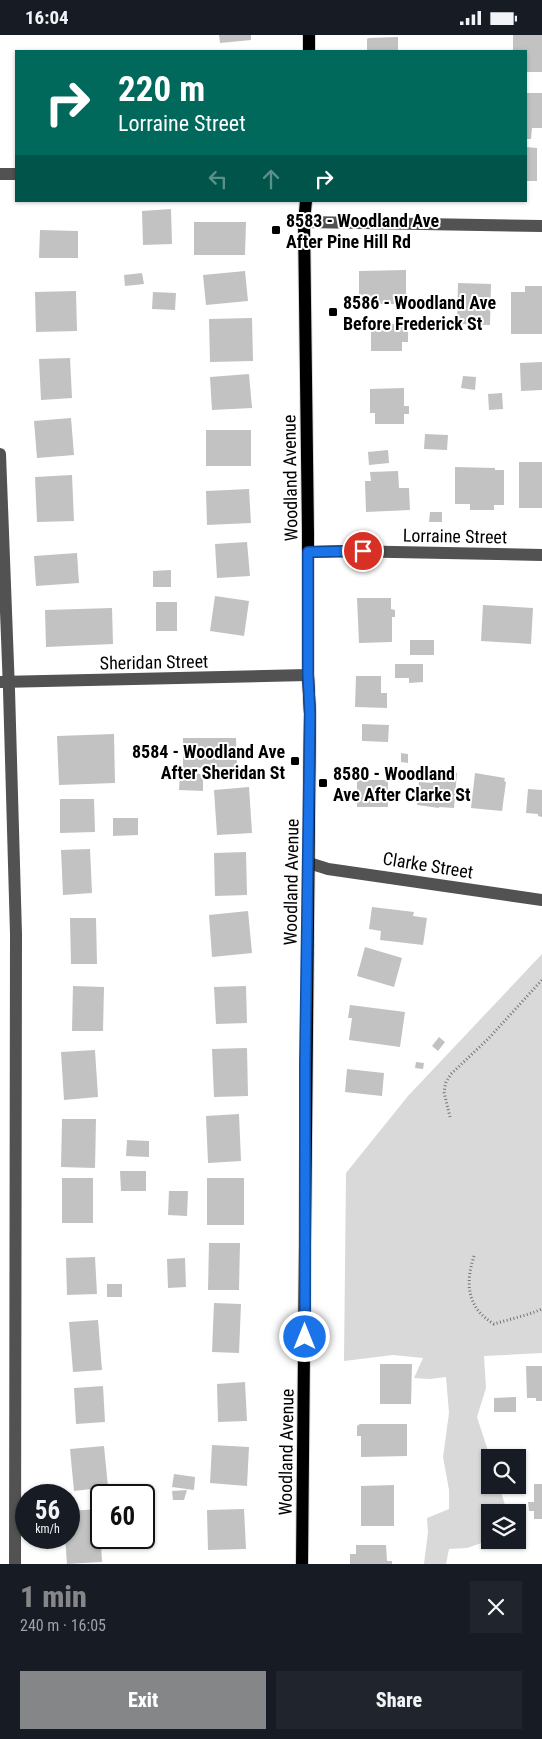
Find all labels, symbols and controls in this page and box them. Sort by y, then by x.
text: 16:04 [25,6,69,29]
text: 220 m [118,69,205,110]
icon: right [35,70,100,135]
text: Lorraine Street [118,111,246,136]
icon: left [204,165,232,193]
icon: ahead [257,165,285,193]
icon: right [310,165,338,193]
place label: 8583 - Woodland Ave After Pine Hill Rd [286,210,439,252]
marker: 8583 - Woodland Ave After Pine Hill Rd [270,224,282,236]
place label: 8586 - Woodland Ave Before Frederick St [343,292,496,334]
marker: 8586 - Woodland Ave Before Frederick St [327,306,339,318]
street label: Woodland Avenue [278,414,302,542]
street label: Lorraine Street [403,525,507,547]
pin [342,530,384,572]
icon: arrive [349,537,377,565]
street label: Sheridan Street [99,651,209,673]
place label: 8584 - Woodland Ave After Sheridan St [132,741,285,783]
marker: 8584 - Woodland Ave After Sheridan St [289,755,301,767]
place label: 8580 - Woodland Ave After Clarke St [333,763,471,805]
marker: 8580 - Woodland Ave After Clarke St [317,777,329,789]
street label: Woodland Avenue [279,818,303,946]
street label: Clarke Street [381,848,475,882]
position arrow [278,1310,330,1362]
street label: Woodland Avenue [274,1388,298,1516]
map controls [481,1449,526,1549]
button: search [481,1449,526,1494]
speed limit sign: 60 [90,1484,155,1549]
text: 56 [35,1496,60,1525]
button: layers [481,1504,526,1549]
text: km/h [35,1522,60,1536]
text: 1 min [20,1579,87,1614]
button: close [470,1581,522,1633]
text: 240 m · 16:05 [20,1616,106,1635]
button: Exit [20,1671,266,1729]
button: Share [276,1671,522,1729]

